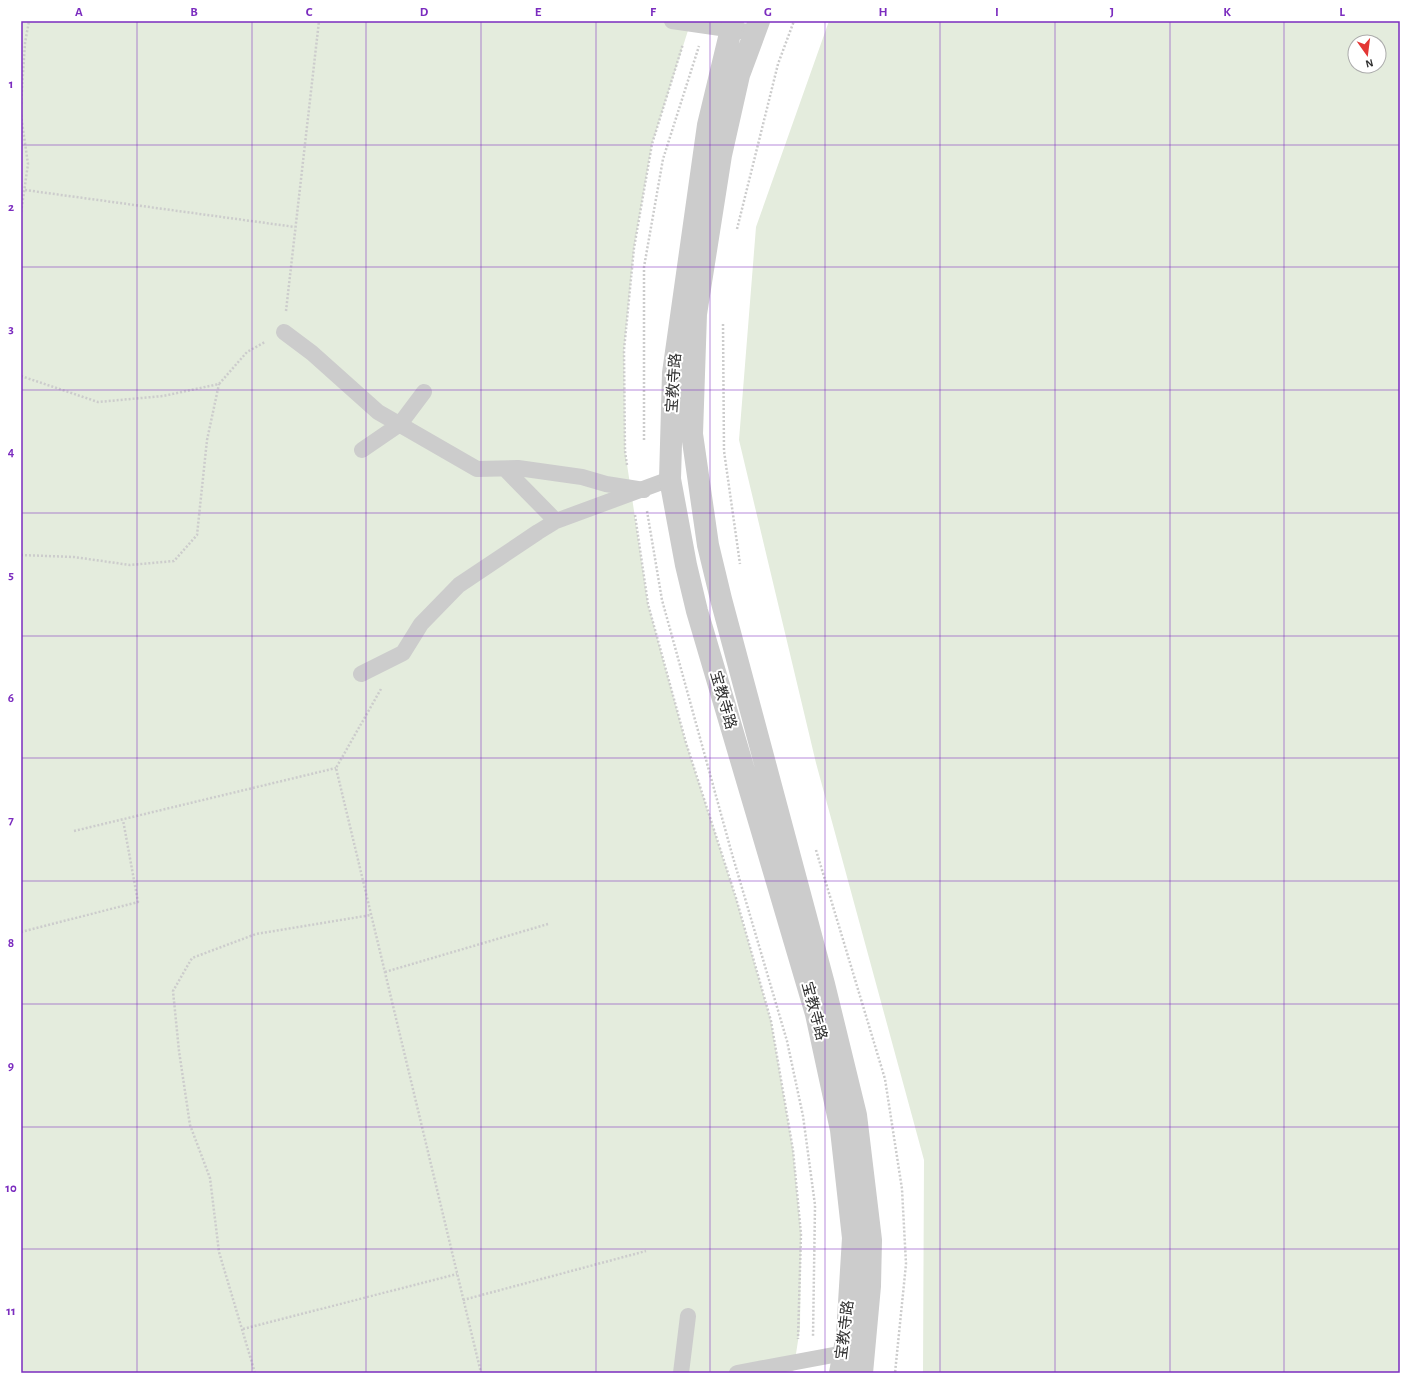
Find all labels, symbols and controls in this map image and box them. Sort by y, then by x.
text: A [75,6,83,19]
text: B [190,6,198,19]
text: C [306,6,313,19]
text: D [420,6,429,19]
text: E [535,6,542,19]
text: F [650,6,657,19]
text: G [764,6,772,19]
text: H [878,6,888,19]
text: I [995,6,999,19]
text: J [1110,6,1114,19]
text: K [1223,6,1231,19]
text: L [1339,6,1345,19]
north arrow [1347,34,1387,74]
text: N [1364,57,1374,69]
text: 1 [9,78,13,91]
text: 2 [8,201,14,214]
text: 3 [8,323,14,336]
street label: 宝教寺路 [663,352,684,413]
text: 4 [8,446,15,459]
text: 5 [8,569,14,582]
street label: 宝教寺路 [708,669,739,731]
text: 6 [8,692,14,705]
text: 7 [8,814,14,827]
text: 8 [8,937,14,950]
street label: 宝教寺路 [799,980,830,1042]
text: 9 [8,1060,14,1073]
text: 10 [5,1182,17,1195]
street label: 宝教寺路 [833,1299,856,1361]
text: 11 [6,1305,16,1318]

